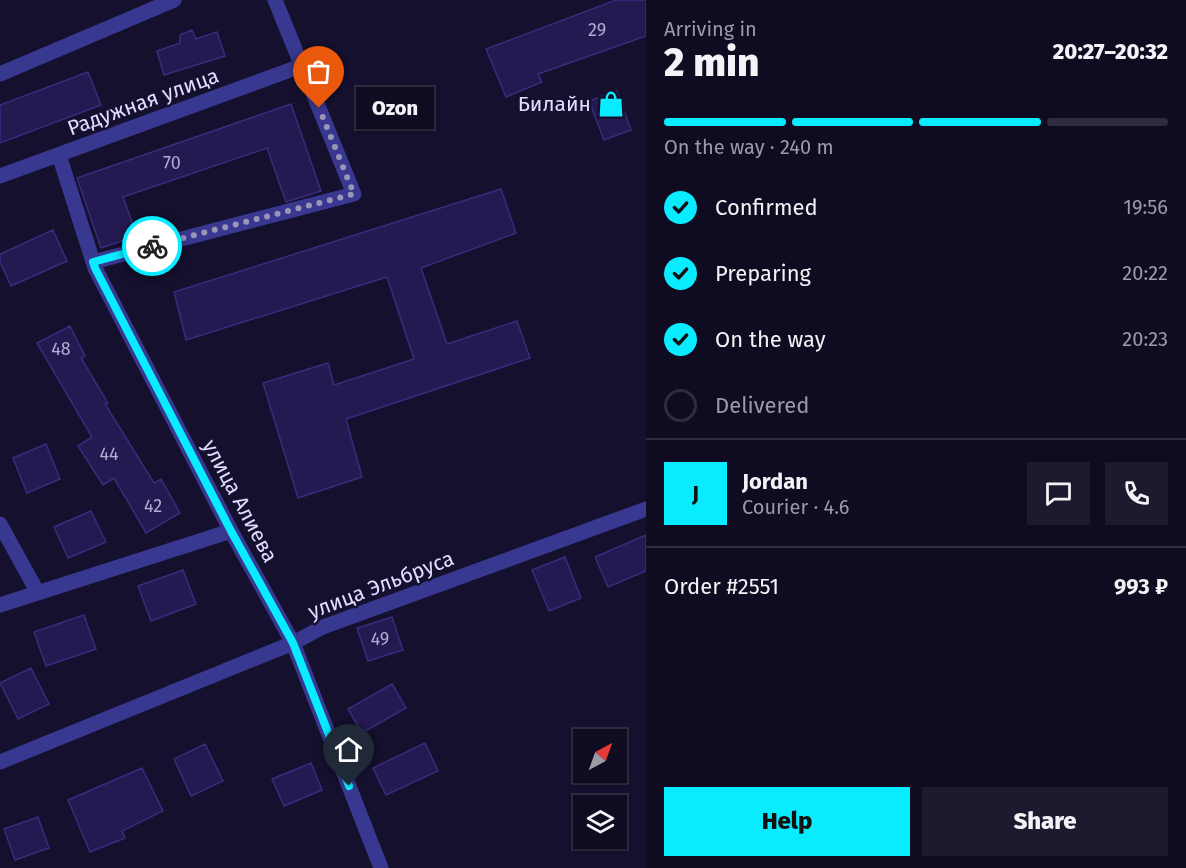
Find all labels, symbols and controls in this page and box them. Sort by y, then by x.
text: Arriving in [664,17,757,41]
house number: 29 [588,19,606,41]
text: 20:27–20:32 [1053,38,1168,65]
text: 2 min [664,40,760,86]
pin [293,46,344,108]
icon: bag [302,55,335,88]
street label: Радужная улица [64,63,222,141]
callout: Ozon [355,87,433,129]
shop icon: Билайн [596,89,626,119]
place label: Билайн [518,91,591,117]
text: Ozon [372,96,418,120]
text: On the way · 240 m [664,135,834,159]
house number: 70 [163,152,181,174]
icon: check [664,191,697,224]
text: Confirmed [715,194,818,221]
text: 19:56 [1123,195,1168,219]
courier [122,216,182,276]
icon: bike [136,230,169,263]
icon: check [664,257,697,290]
text: Preparing [715,260,811,287]
text: 20:22 [1122,261,1168,285]
icon: check [664,323,697,356]
text: On the way [715,326,826,353]
text: 20:23 [1122,327,1168,351]
house number: 48 [51,338,71,360]
text: Delivered [715,392,810,419]
street label: улица Алиева [197,435,283,567]
house number: 44 [99,443,119,465]
button: chat [1027,462,1090,525]
button: phone [1105,462,1168,525]
text: Jordan [742,468,808,495]
text: J [692,480,699,507]
house number: 42 [144,495,162,517]
text: Courier · 4.6 [742,495,849,519]
street label: улица Эльбруса [304,545,458,625]
text: Order #2551 [664,573,779,600]
text: 993 ₽ [1114,573,1168,600]
house number: 49 [371,628,389,650]
pin [323,724,374,786]
north arrow [573,729,627,783]
map controls [573,729,627,849]
icon: home [332,733,365,766]
button: Help [664,787,910,856]
button: Share [922,787,1168,856]
button: layers [573,795,627,849]

